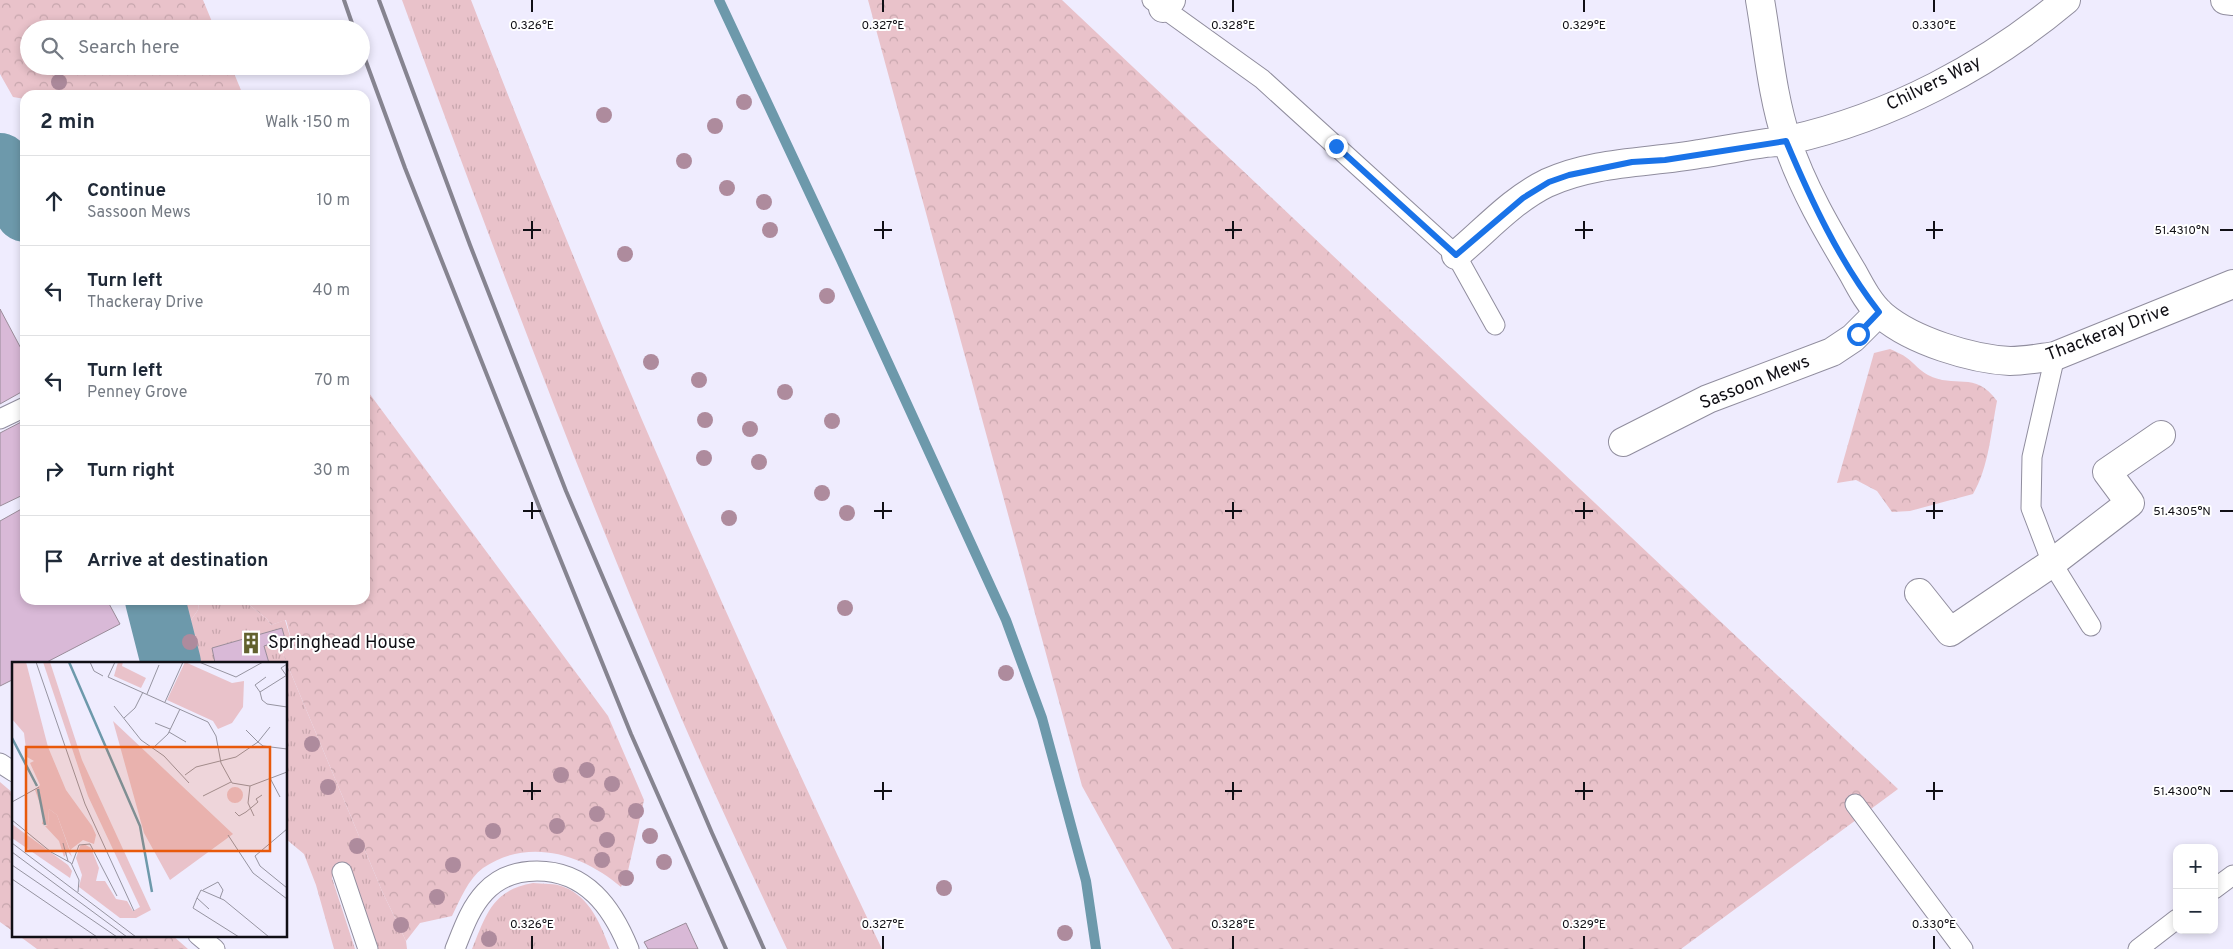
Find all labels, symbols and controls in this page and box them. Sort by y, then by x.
text: 0.326°E [510,18,554,34]
text: 0.327°E [862,18,904,34]
text: 0.328°E [1211,18,1255,34]
text: 0.329°E [1562,18,1606,34]
text: 0.330°E [1912,18,1956,34]
search box [20,20,370,75]
icon: search [38,34,66,62]
text: Search here [78,36,180,60]
street label: Chilvers Way [1883,51,1985,117]
text: 2 min [40,109,95,136]
text: Walk · 150 m [265,113,350,133]
route end [1325,135,1348,158]
text: Continue [87,179,166,203]
icon: ahead [40,187,68,215]
text: 10 m [316,191,350,211]
text: Sassoon Mews [87,203,191,223]
text: 51.4310°N [2155,223,2209,239]
text: Turn left [87,269,163,293]
icon: left [40,277,68,305]
text: 40 m [312,281,350,301]
text: Thackeray Drive [87,293,203,313]
street label: Thackeray Drive [2043,299,2173,367]
route start [1847,323,1870,346]
street label: Sassoon Mews [1697,350,1813,416]
text: Turn left [87,359,163,383]
icon: left [40,367,68,395]
text: 70 m [315,371,350,391]
text: Penney Grove [87,383,187,403]
icon: right [40,457,68,485]
text: Turn right [87,459,175,483]
text: 30 m [313,461,350,481]
text: 51.4305°N [2153,504,2211,520]
icon: arrive [40,547,68,575]
text: Arrive at destination [87,549,268,573]
building icon: Springhead House [238,630,264,656]
place label: Springhead House [268,632,416,655]
inset map [12,662,288,936]
text: 51.4300°N [2153,784,2211,800]
map controls [2173,844,2218,934]
button: + [2173,844,2218,889]
button: − [2173,889,2218,934]
text: 0.326°E [510,917,554,933]
text: 0.327°E [862,917,904,933]
text: 0.328°E [1211,917,1255,933]
text: 0.329°E [1562,917,1606,933]
text: 0.330°E [1912,917,1956,933]

